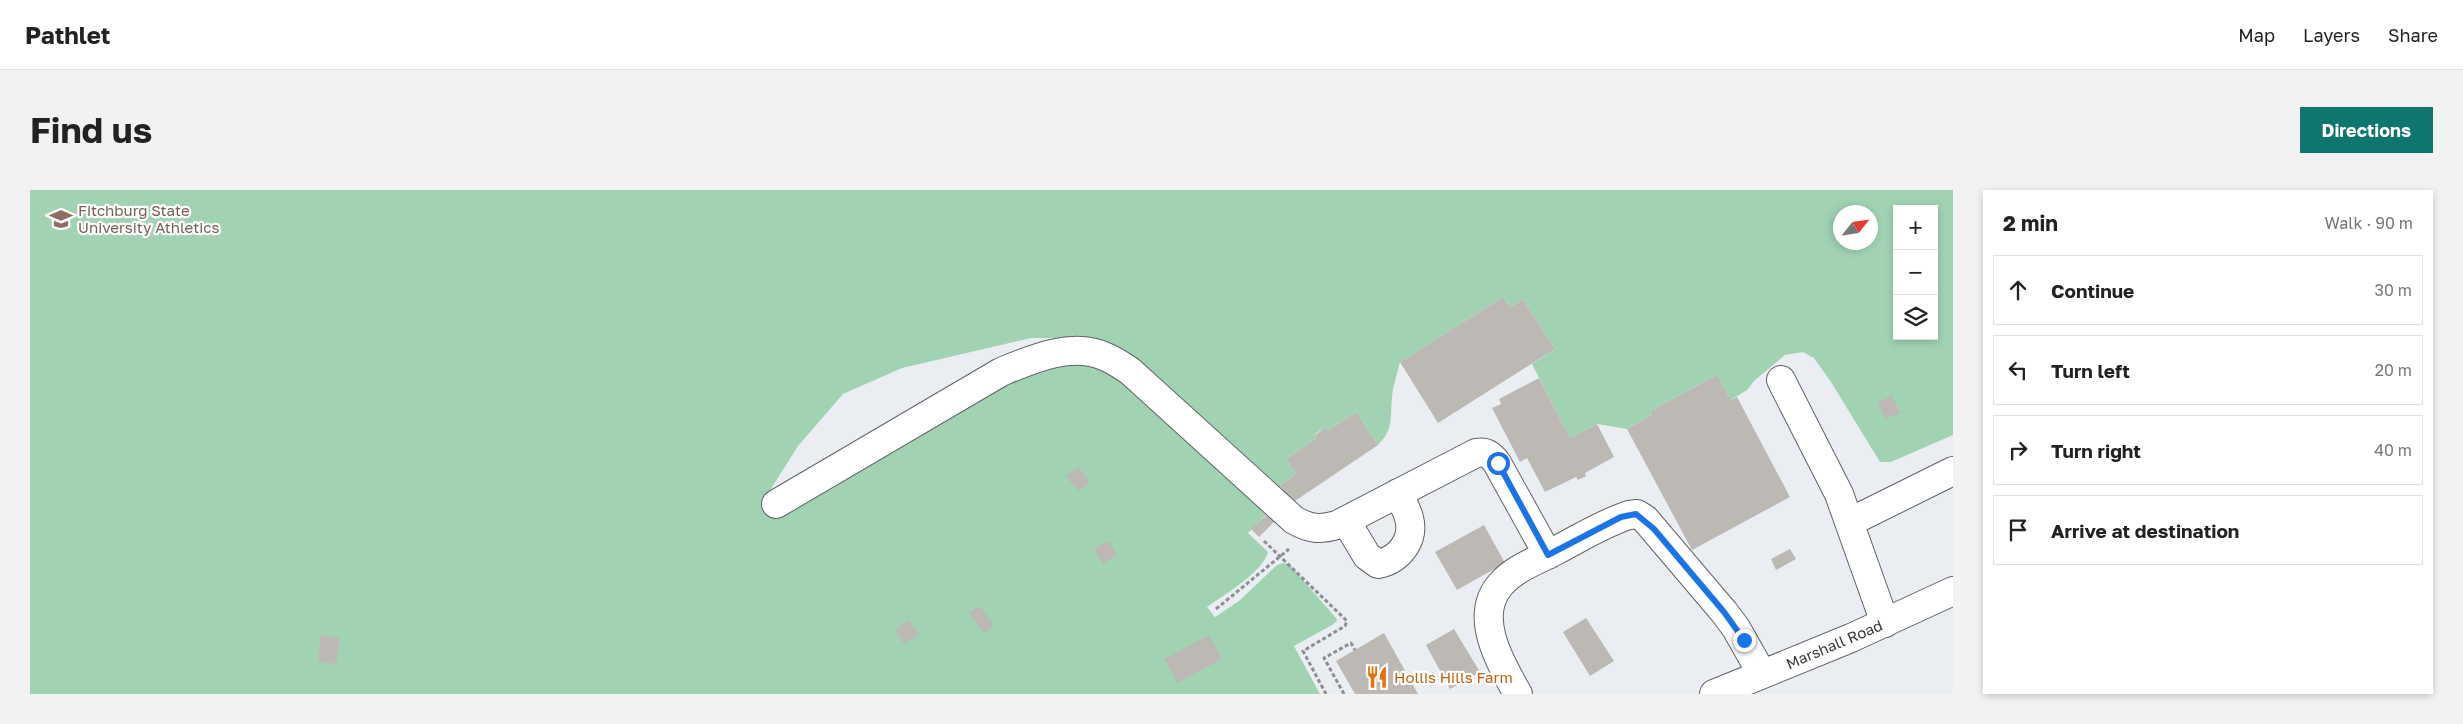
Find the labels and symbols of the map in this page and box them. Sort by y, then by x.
place label: Fitchburg State University Athletics [78,201,219,236]
north arrow [1833,205,1878,250]
school or university icon: Fitchburg State University Athletics [48,206,74,232]
route start [1487,452,1510,475]
street label: Marshall Road [1783,616,1885,672]
route end [1733,629,1756,652]
restaurant icon: Hollis Hills Farm [1364,664,1390,690]
place label: Hollis Hills Farm [1394,668,1513,686]

